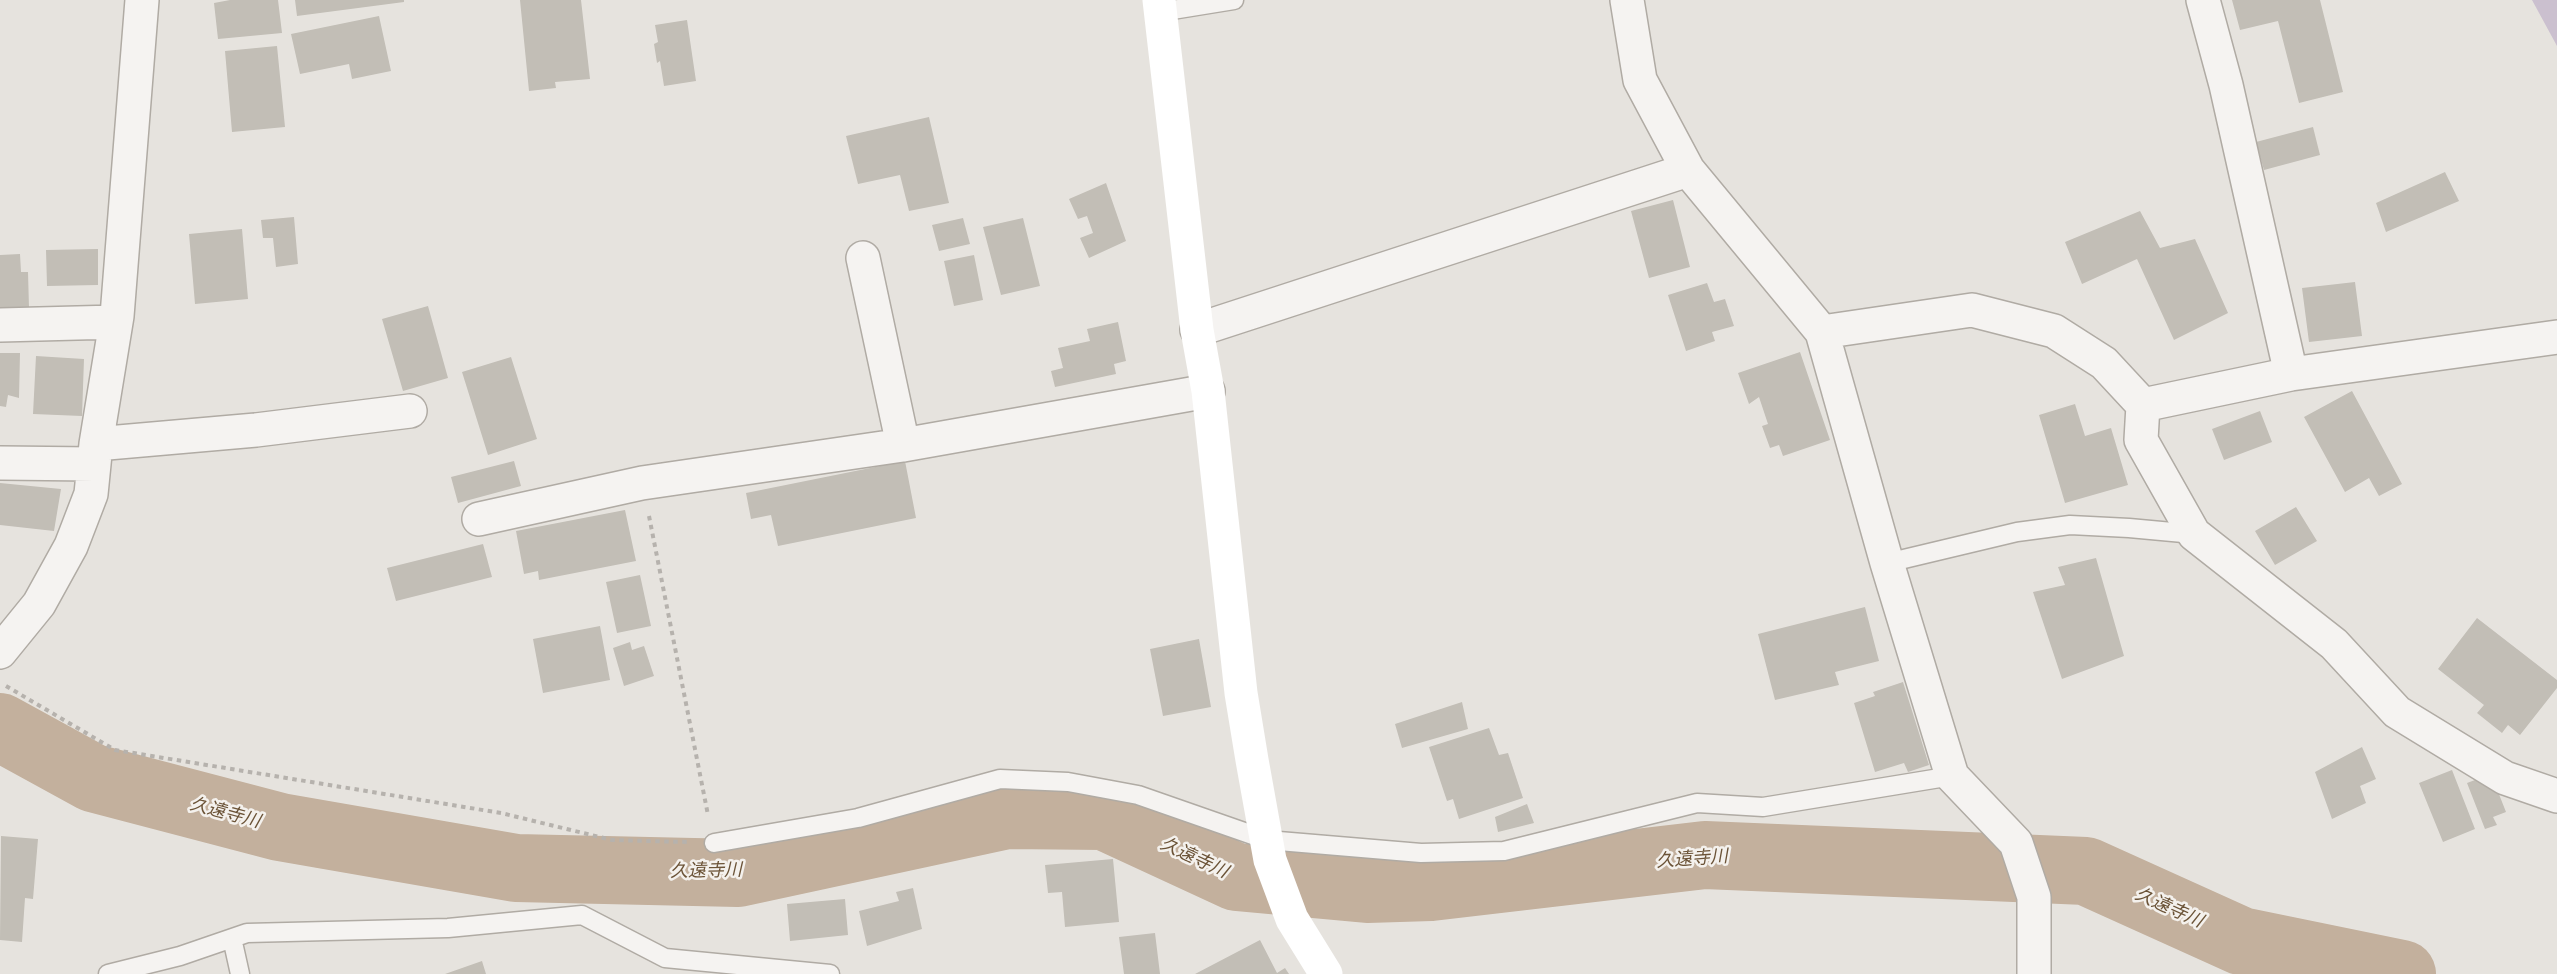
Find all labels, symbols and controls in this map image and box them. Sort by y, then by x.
water label: 久遠寺川 [187,793,263,833]
water label: 久遠寺川 [1157,833,1231,883]
water label: 久遠寺川 [1655,846,1729,872]
water label: 久遠寺川 [670,860,742,882]
water label: 久遠寺川 [2132,883,2206,933]

